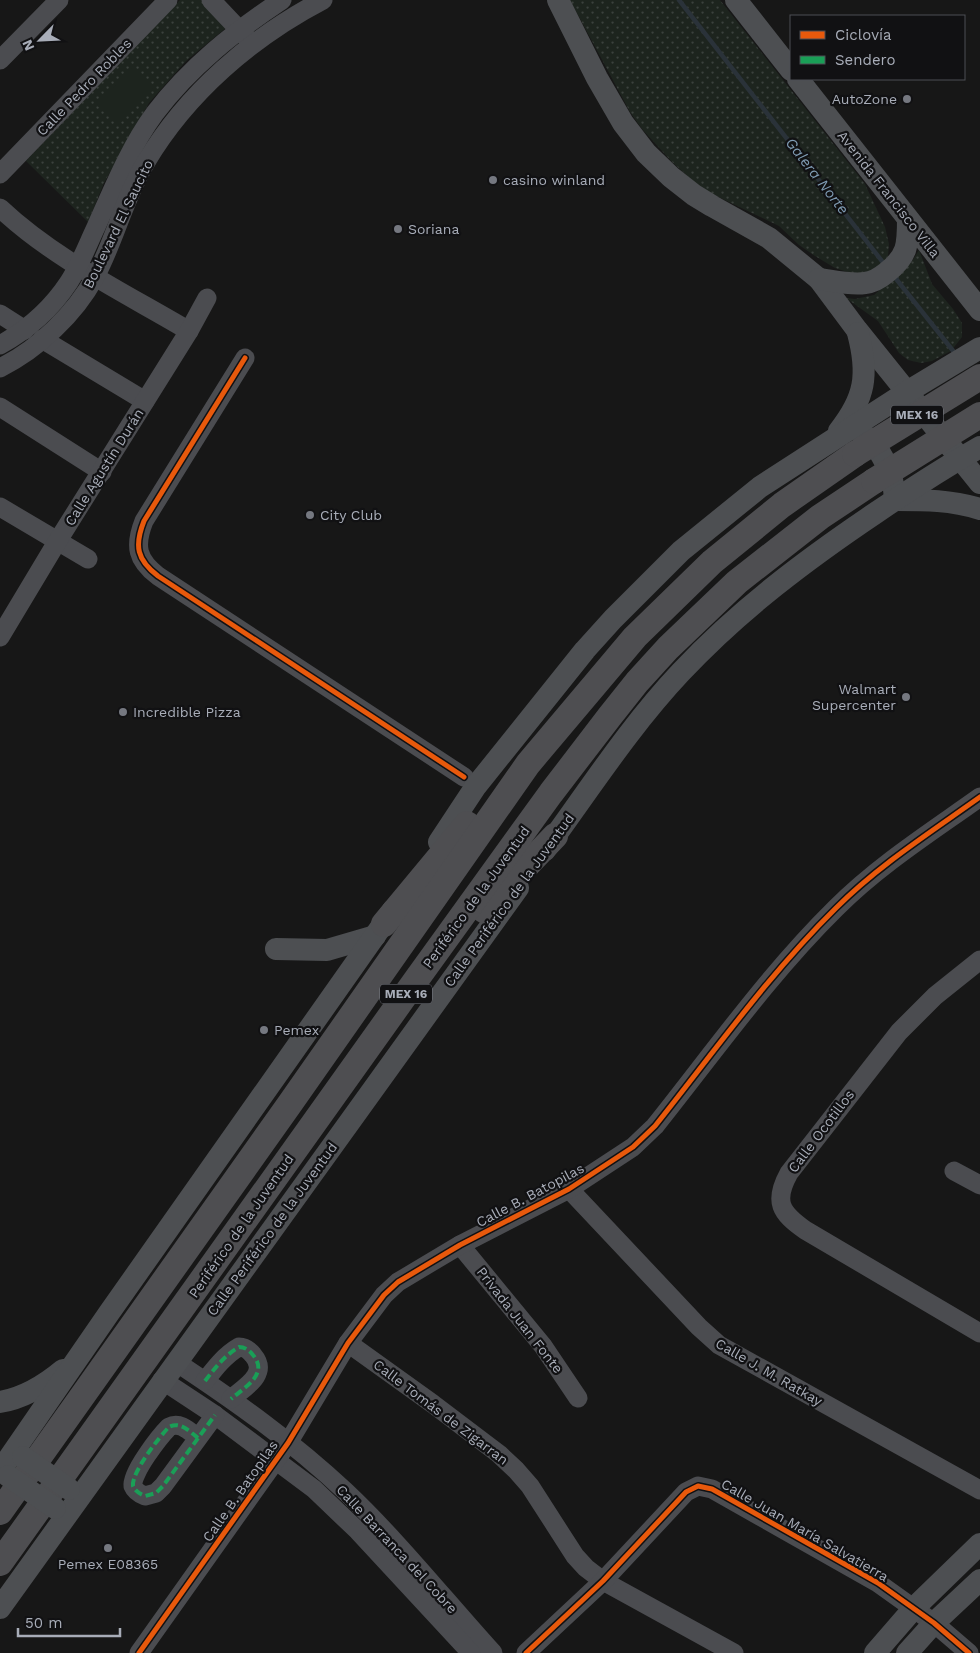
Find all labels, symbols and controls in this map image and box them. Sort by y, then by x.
north arrow [15,15,65,65]
legend [790,15,965,80]
text: Ciclovía [835,26,892,44]
street label: Calle Pedro Robles [33,35,135,139]
text: N [19,37,38,53]
text: Sendero [835,51,896,69]
place label: AutoZone [832,91,897,107]
marker: AutoZone [901,93,913,105]
street label: Avenida Francisco Villa [835,127,944,261]
water label: Galera Norte [782,134,852,218]
street label: Boulevard El Saucito [80,157,156,291]
place label: casino winland [503,172,605,188]
marker: casino winland [487,174,499,186]
place label: Soriana [408,221,459,237]
marker: Soriana [392,223,404,235]
street label: Calle Agustín Durán [61,406,147,528]
road number: MEX 16 [891,406,943,424]
place label: City Club [320,507,382,523]
marker: City Club [304,509,316,521]
place label: Walmart Supercenter [812,681,896,713]
marker: Walmart Supercenter [900,691,912,703]
place label: Incredible Pizza [133,704,241,720]
marker: Incredible Pizza [117,706,129,718]
street label: Calle Periférico de la Juventud [441,810,577,990]
street label: Periférico de la Juventud [419,823,533,971]
road number: MEX 16 [380,984,432,1004]
place label: Pemex [274,1022,319,1038]
marker: Pemex [258,1024,270,1036]
street label: Calle Ocotillos [785,1086,857,1176]
street label: Calle Periférico de la Juventud [204,1139,340,1319]
street label: Periférico de la Juventud [185,1151,297,1301]
street label: Calle B. Batopilas [473,1160,587,1230]
street label: Privada Juan Fonte [474,1264,566,1376]
street label: Calle J. M. Ratkay [713,1335,826,1409]
street label: Calle Tomás de Zigarran [370,1356,512,1468]
street label: Calle B. Batopilas [199,1437,281,1545]
street label: Calle Juan María Salvatierra [719,1475,891,1585]
street label: Calle Barranca del Cobre [333,1481,461,1617]
marker: Pemex E08365 [102,1542,114,1554]
place label: Pemex E08365 [58,1556,158,1572]
scale bar [18,1606,120,1638]
text: 50 m [25,1614,62,1632]

